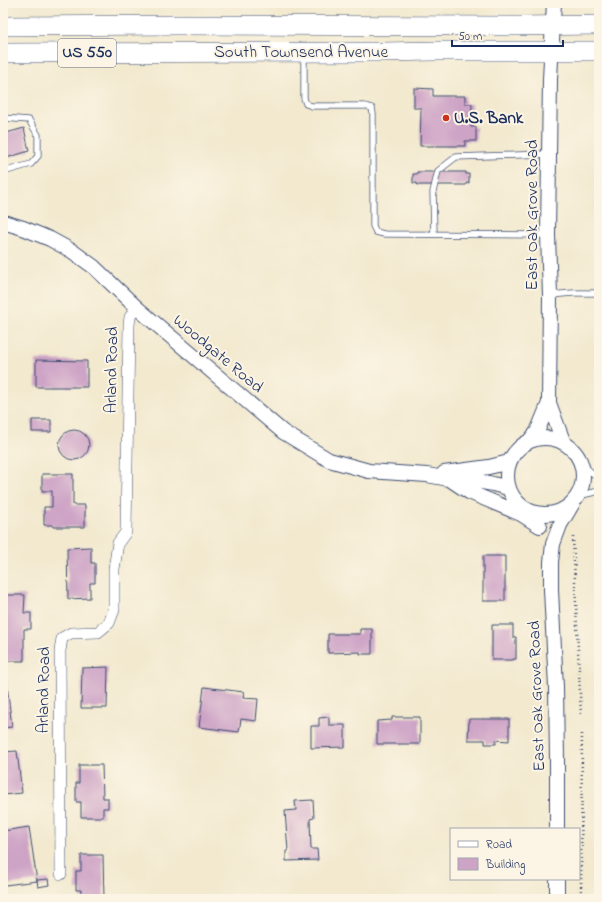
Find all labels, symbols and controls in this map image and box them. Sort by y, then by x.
scale bar [452,22,563,48]
text: 50 m [458,28,482,46]
road number: US 550 [58,39,116,67]
street label: South Townsend Avenue [214,40,388,65]
place label: U.S. Bank [454,106,524,131]
marker: U.S. Bank [441,113,451,123]
street label: East Oak Grove Road [520,139,545,290]
street label: Woodgate Road [166,308,269,401]
street label: Arland Road [99,326,125,414]
street label: East Oak Grove Road [522,620,552,772]
street label: Arland Road [31,646,57,734]
legend [450,828,580,880]
text: Road [486,836,512,854]
text: Building [485,856,525,875]

